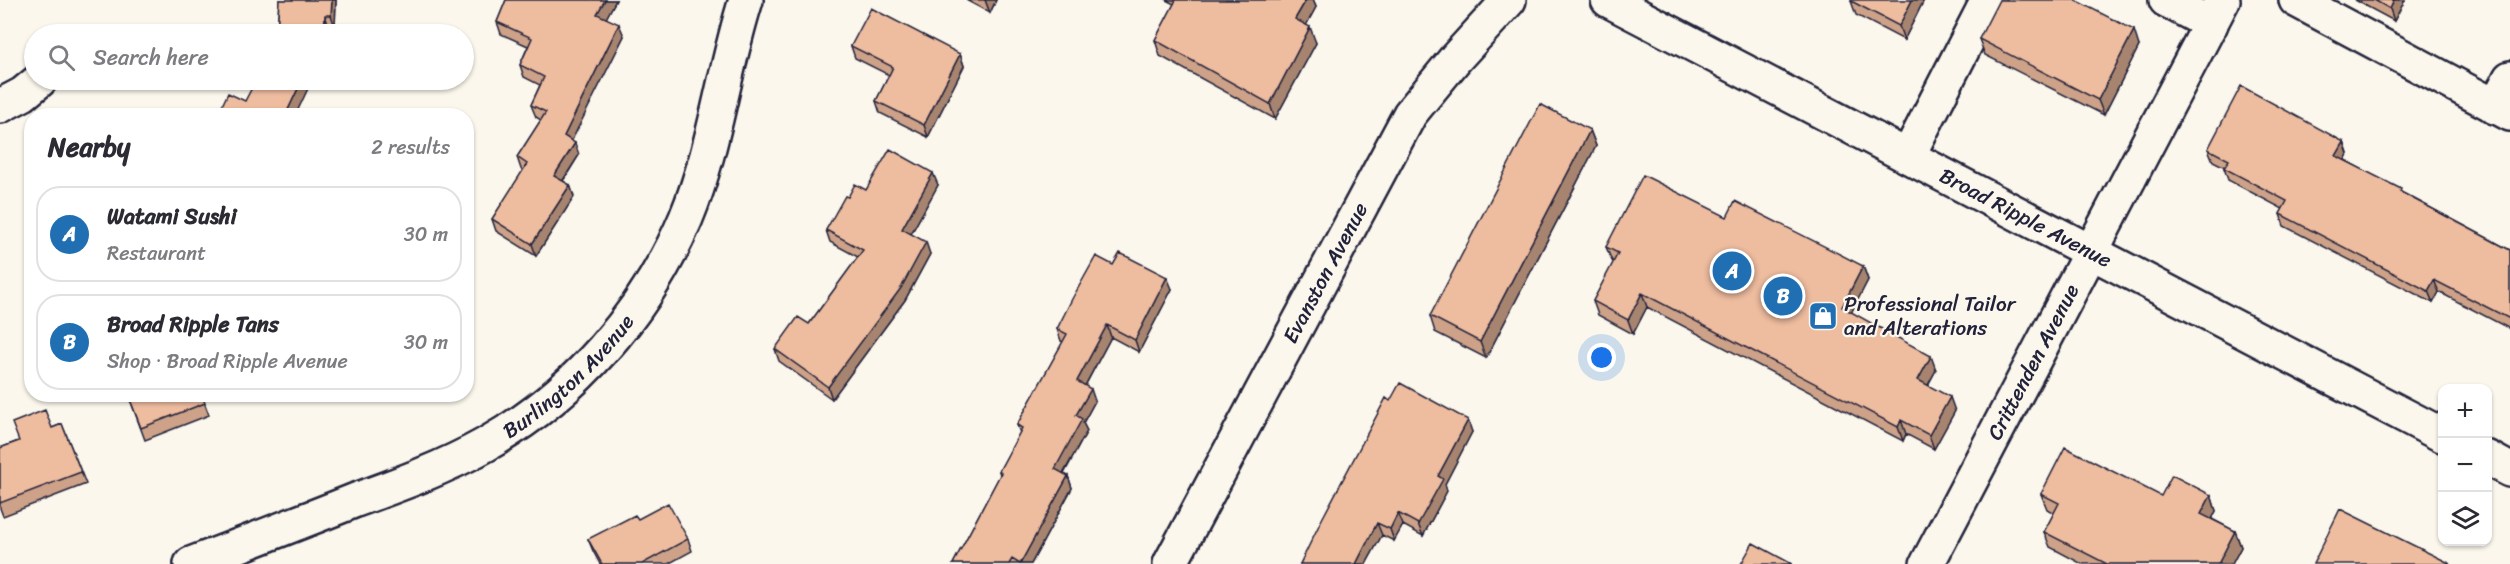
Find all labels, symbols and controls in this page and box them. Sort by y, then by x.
search box [24,24,474,90]
text: Search here [93,38,209,77]
icon: search [45,41,78,74]
text: Nearby [48,124,130,170]
text: 2 results [371,130,450,165]
street label: Broad Ripple Avenue [1932,157,2119,279]
street label: Evanston Avenue [1272,195,1379,350]
text: Watami Sushi [107,197,237,236]
text: A [63,217,76,252]
text: 30 m [404,217,448,252]
text: Restaurant [107,236,206,271]
pin: A [1712,248,1752,294]
pin: B [1764,274,1802,318]
street label: Crittenden Avenue [1976,277,2090,447]
place label: Professional Tailor and Alterations [1844,285,2017,347]
shop icon: Professional Tailor and Alterations [1807,300,1839,332]
text: Broad Ripple Tans [107,305,279,344]
street label: Burlington Avenue [495,306,644,449]
text: B [63,325,76,360]
text: 30 m [404,325,448,360]
your location [1587,343,1616,372]
text: Shop · Broad Ripple Avenue [107,344,348,379]
map controls [2438,384,2492,546]
button: + [2438,384,2492,438]
button: − [2438,438,2492,492]
button: layers [2438,492,2492,546]

